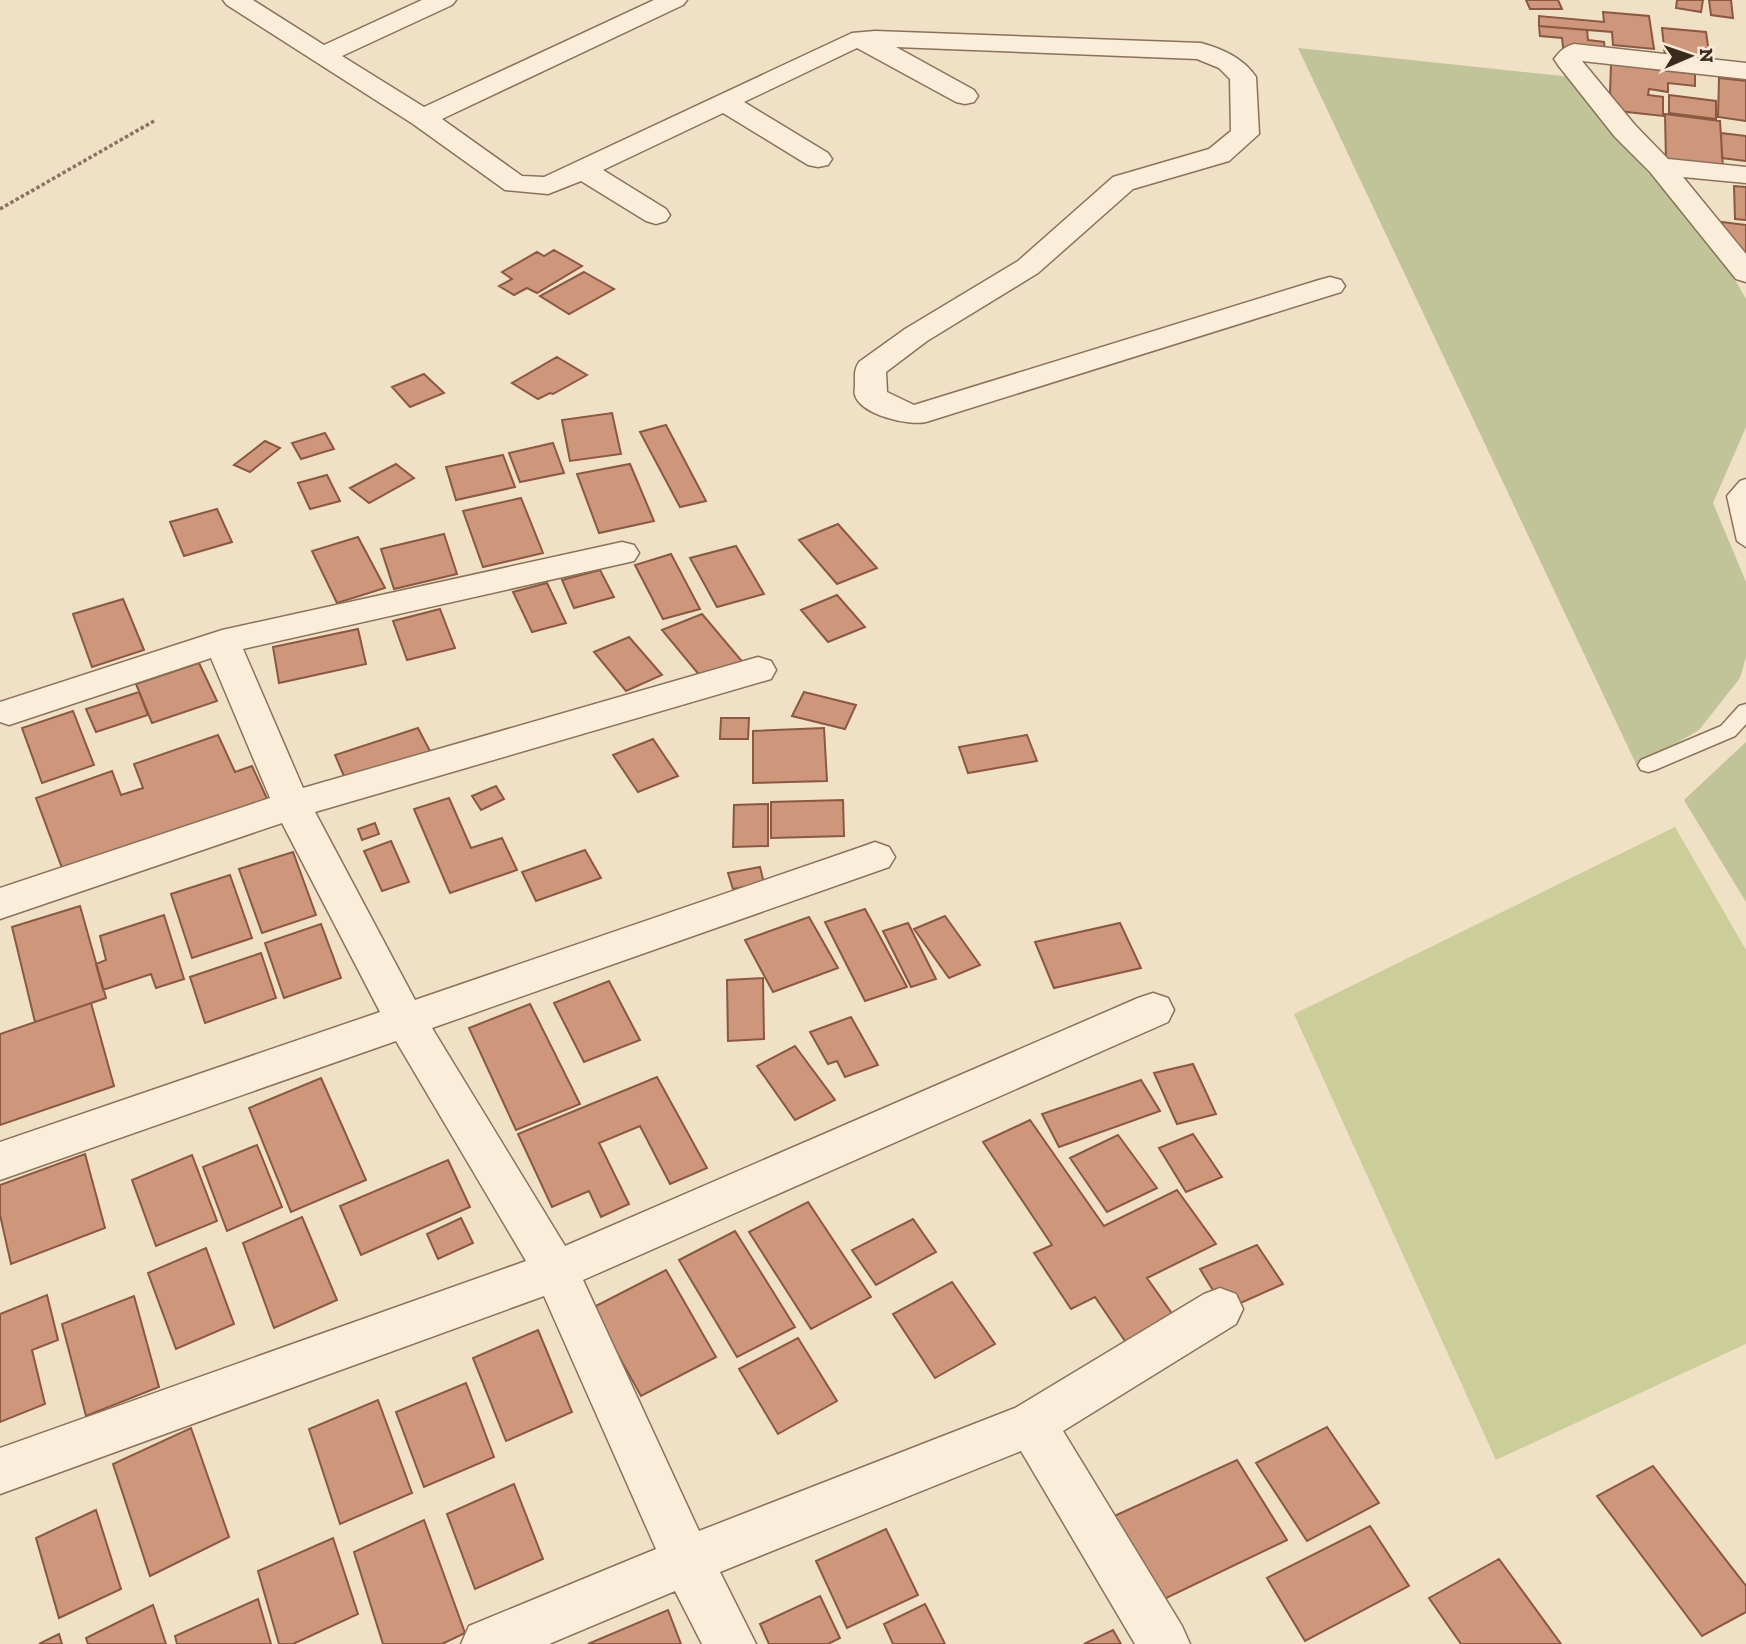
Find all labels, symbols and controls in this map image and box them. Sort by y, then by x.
north arrow [1655,21,1725,91]
text: N [1695,48,1718,63]

